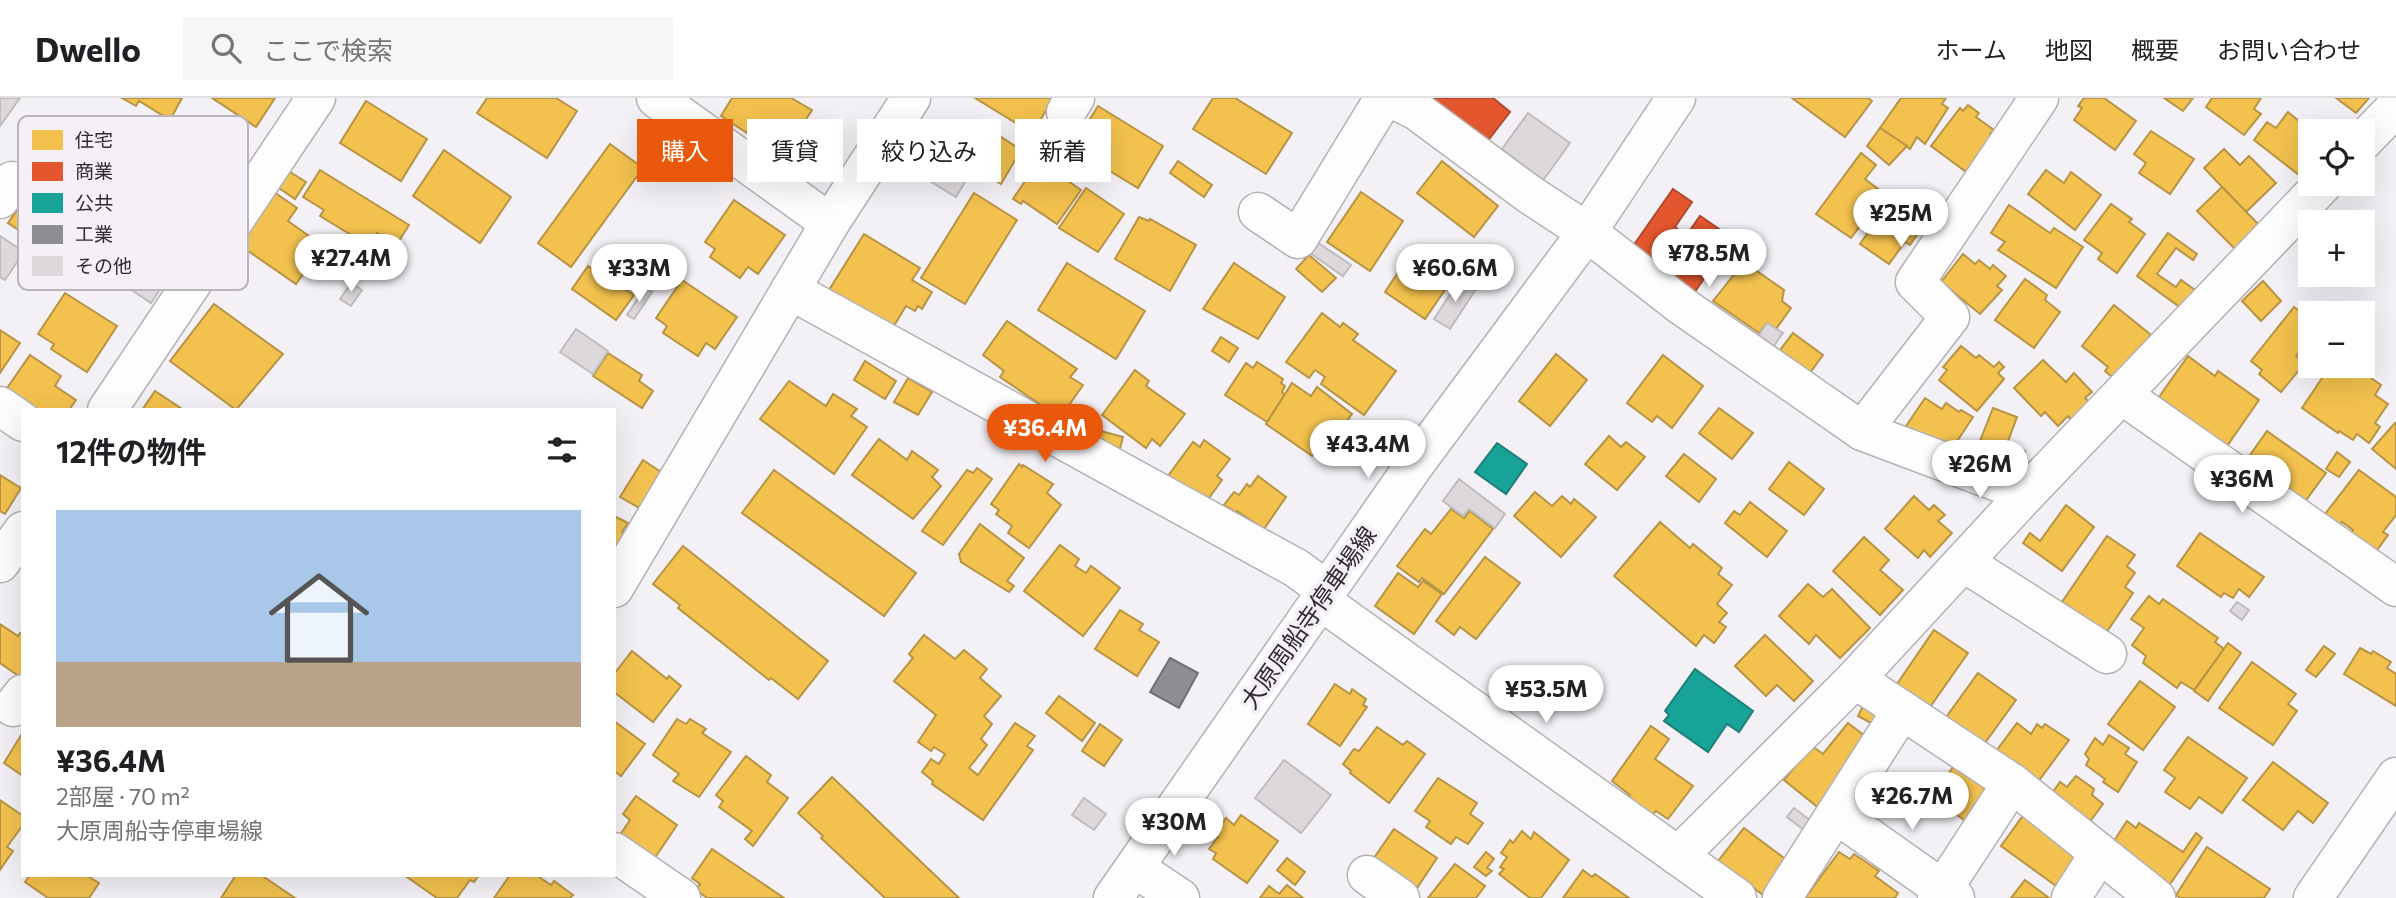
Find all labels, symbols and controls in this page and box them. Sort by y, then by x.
search box [183,17,673,80]
text: Dwello [35,28,141,69]
icon: search [207,29,245,67]
text: ここで検索 [263,34,393,65]
text: ホーム [1936,35,2007,64]
text: 地図 [2045,35,2093,64]
text: 概要 [2131,35,2179,64]
text: お問い合わせ [2217,35,2361,64]
legend [18,116,248,290]
chip: 購入 [637,119,733,182]
chip: 賃貸 [747,119,843,182]
chip: 絞り込み [857,119,1001,182]
chip: 新着 [1015,119,1111,182]
map controls [2298,119,2375,378]
button: locate [2298,119,2375,196]
text: 住宅 [75,128,113,151]
text: 商業 [75,159,113,182]
pin: ¥25M [1860,190,1942,249]
text: 公共 [75,191,113,214]
text: ¥25M [1869,198,1933,226]
button: + [2298,210,2375,287]
text: 工業 [75,222,113,245]
pin: ¥78.5M [1652,230,1766,289]
pin: ¥27.4M [294,234,408,294]
text: ¥78.5M [1667,238,1751,266]
text: ¥27.4M [311,243,391,271]
pin: ¥33M [598,244,680,304]
pin: ¥60.6M [1398,244,1512,304]
text: ¥33M [607,253,671,281]
text: ¥60.6M [1412,253,1498,281]
text: その他 [75,254,132,277]
button: − [2298,301,2375,378]
pin: ¥36.4M [988,404,1102,464]
text: ¥36.4M [1003,413,1087,441]
pin: ¥43.4M [1311,420,1425,480]
text: ¥43.4M [1326,429,1410,457]
icon: filters [543,431,581,469]
text: 12件の物件 [56,432,207,469]
pin: ¥26M [1939,440,2021,500]
text: ¥26M [1948,449,2012,477]
pin: ¥36M [2201,456,2283,515]
text: ¥36M [2210,464,2274,492]
street label: 大原周船寺停車場線 [1234,520,1382,714]
icon: home [256,555,382,681]
pin: ¥53.5M [1489,666,1603,725]
text: ¥53.5M [1504,674,1588,702]
text: ¥36.4M [56,741,166,778]
pin: ¥26.7M [1855,772,1969,832]
text: ¥26.7M [1871,781,1953,809]
text: 2部屋 · 70 m² [56,782,190,810]
pin: ¥30M [1133,798,1215,858]
text: ¥30M [1141,807,1207,835]
text: 大原周船寺停車場線 [56,816,263,844]

